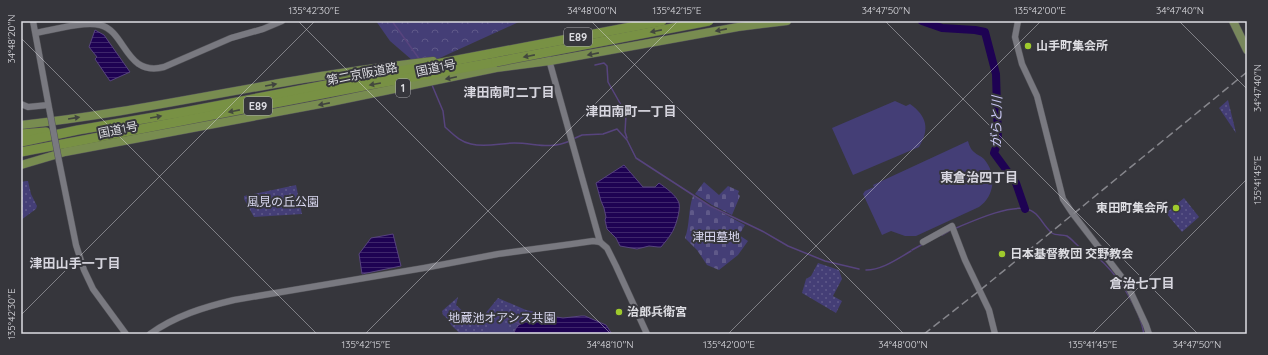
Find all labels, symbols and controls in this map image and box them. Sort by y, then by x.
text: 135°42'30"E [288,4,340,17]
text: 34°48'00"N [567,4,617,17]
text: 135°42'15"E [652,4,702,17]
text: 34°47'50"N [862,4,910,17]
text: 135°42'00"E [1014,4,1066,17]
text: 34°47'40"N [1156,4,1204,17]
text: 34°48'20"N [5,14,18,64]
one-way arrow [715,27,727,33]
road number: E89 [564,28,592,46]
one-way arrow [650,28,663,34]
place label: 山手町集会所 [1036,38,1108,53]
marker: 山手町集会所 [1023,41,1033,51]
one-way arrow [587,51,599,57]
one-way arrow [523,53,535,59]
street label: 国道1号 [415,56,457,79]
street label: 第二京阪道路 [325,59,399,88]
text: 34°47'40"N [1251,64,1264,112]
one-way arrow [445,75,457,81]
road number: 1 [396,79,410,97]
one-way arrow [265,81,277,87]
one-way arrow [369,81,381,87]
district label: 津田南町二丁目 [463,84,555,100]
water label: がらと川 [988,94,1004,148]
road number: E89 [244,97,272,115]
one-way arrow [318,101,330,107]
district label: 津田南町一丁目 [585,103,677,119]
one-way arrow [228,108,240,114]
one-way arrow [150,114,162,120]
one-way arrow [68,115,80,121]
street label: 国道1号 [97,118,139,141]
text: 135°41'45"E [1251,155,1264,204]
district label: 東倉治四丁目 [940,169,1018,185]
park label: 風見の丘公園 [247,194,319,209]
place label: 東田町集会所 [1096,200,1168,215]
marker: 東田町集会所 [1171,203,1181,213]
park label: 津田墓地 [692,229,740,244]
place label: 日本基督教団 交野教会 [1010,246,1133,261]
marker: 日本基督教団 交野教会 [997,249,1007,259]
district label: 津田山手一丁目 [29,255,121,271]
district label: 倉治七丁目 [1109,275,1175,291]
text: 135°42'30"E [5,288,18,340]
place label: 治郎兵衛宮 [627,304,687,319]
marker: 治郎兵衛宮 [614,307,624,317]
park label: 地蔵池オアシス共園 [448,310,556,325]
text: 135°42'15"E [341,338,391,351]
text: 34°48'10"N [586,338,634,351]
text: 135°42'00"E [703,338,755,351]
text: 34°48'00"N [878,338,928,351]
text: 135°41'45"E [1069,338,1118,351]
text: 34°47'50"N [1173,338,1221,351]

